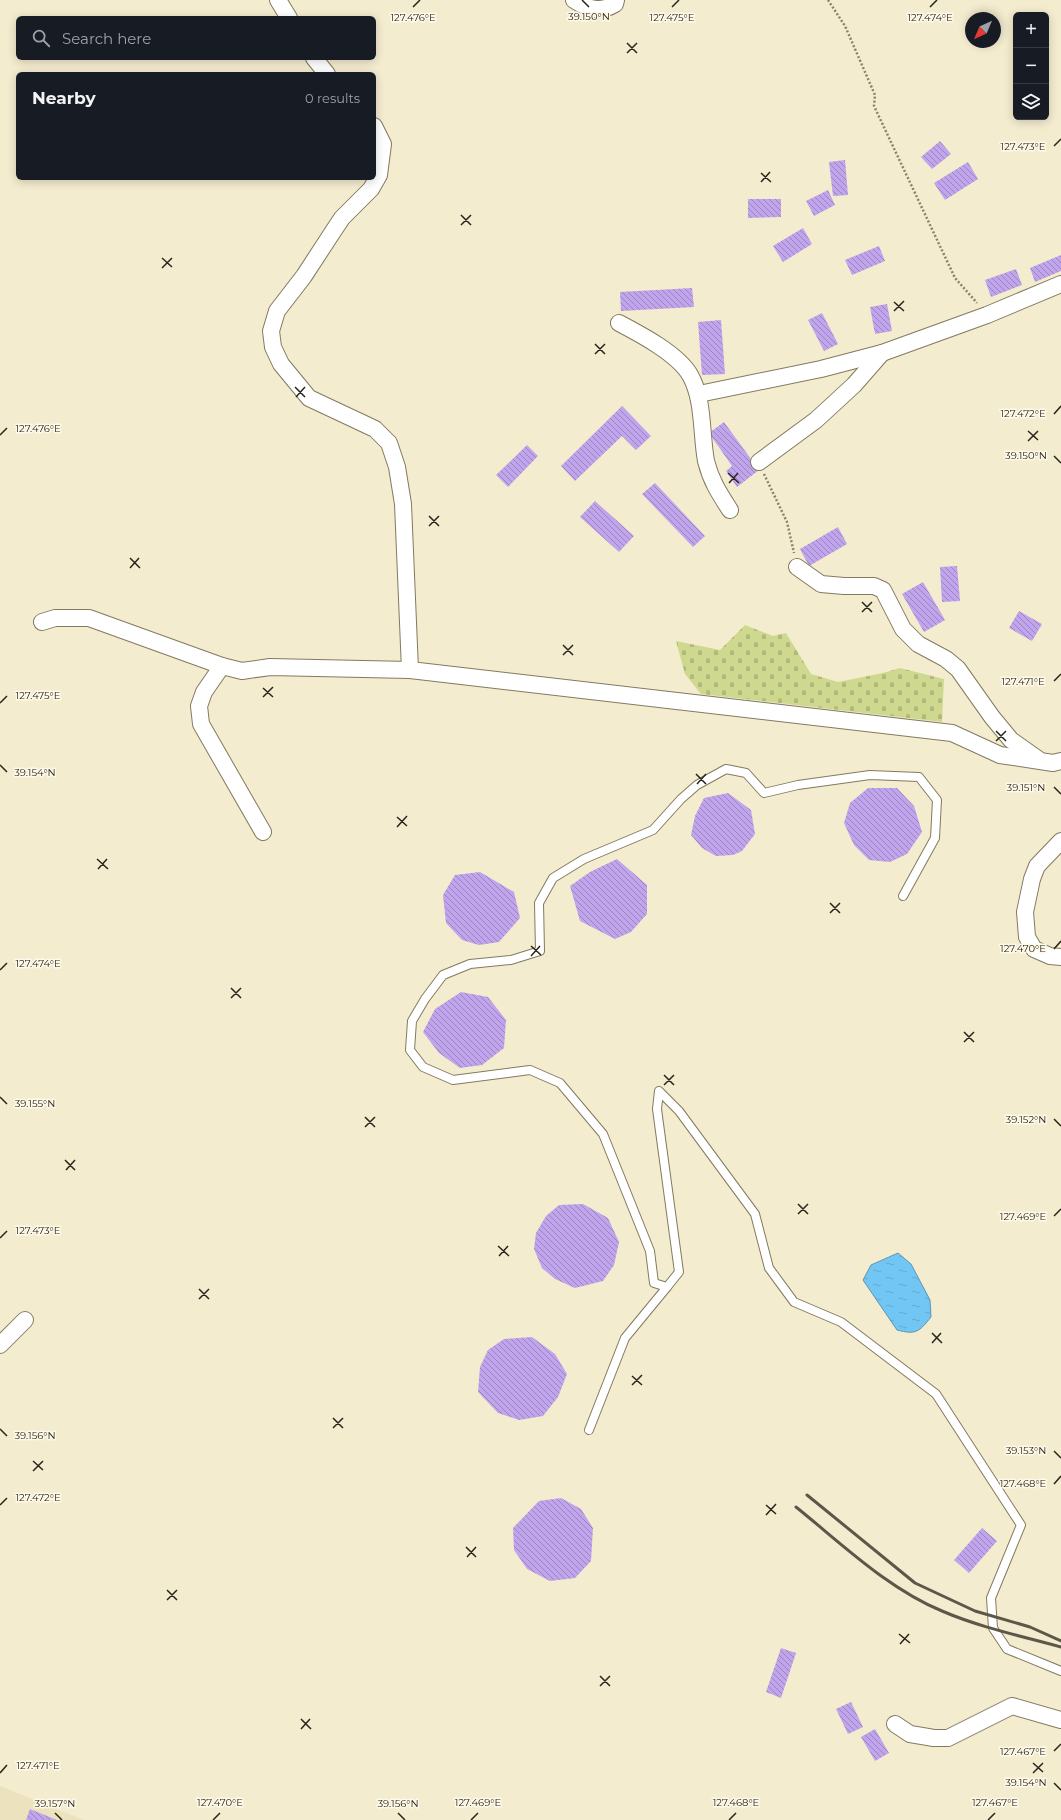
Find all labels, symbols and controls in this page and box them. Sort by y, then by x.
text: 39.150°N [568,10,610,23]
text: 127.476°E [390,11,436,24]
text: 127.475°E [650,11,695,24]
text: 127.474°E [907,11,953,24]
north arrow [965,12,1001,48]
map controls [1013,12,1049,120]
button: + [1013,12,1049,48]
search box [16,16,376,60]
icon: search [30,27,52,49]
text: Search here [62,29,151,48]
button: − [1013,48,1049,84]
button: layers [1013,84,1049,120]
text: Nearby [32,88,96,108]
text: 0 results [305,90,360,106]
text: 127.473°E [1001,140,1046,153]
text: 127.472°E [1000,407,1046,420]
text: 127.476°E [15,422,61,435]
text: 39.150°N [1005,449,1047,462]
text: 127.471°E [1001,675,1045,688]
text: 127.475°E [16,689,61,702]
text: 39.154°N [14,766,56,779]
text: 39.151°N [1007,781,1045,794]
text: 127.470°E [1000,942,1046,955]
text: 127.474°E [15,957,61,970]
text: 39.155°N [15,1097,55,1110]
text: 39.152°N [1006,1113,1046,1126]
text: 127.469°E [1000,1210,1046,1223]
text: 127.473°E [16,1224,61,1237]
text: 39.156°N [14,1429,56,1442]
text: 39.153°N [1006,1444,1046,1457]
text: 127.468°E [1000,1477,1047,1490]
text: 127.472°E [15,1491,61,1504]
text: 127.467°E [1000,1745,1046,1758]
text: 127.471°E [16,1759,60,1772]
text: 39.154°N [1005,1776,1047,1789]
text: 127.470°E [197,1796,243,1809]
text: 127.469°E [455,1796,501,1809]
text: 127.468°E [713,1796,760,1809]
text: 127.467°E [972,1796,1018,1809]
text: 39.157°N [35,1797,76,1810]
text: 39.156°N [377,1797,419,1810]

